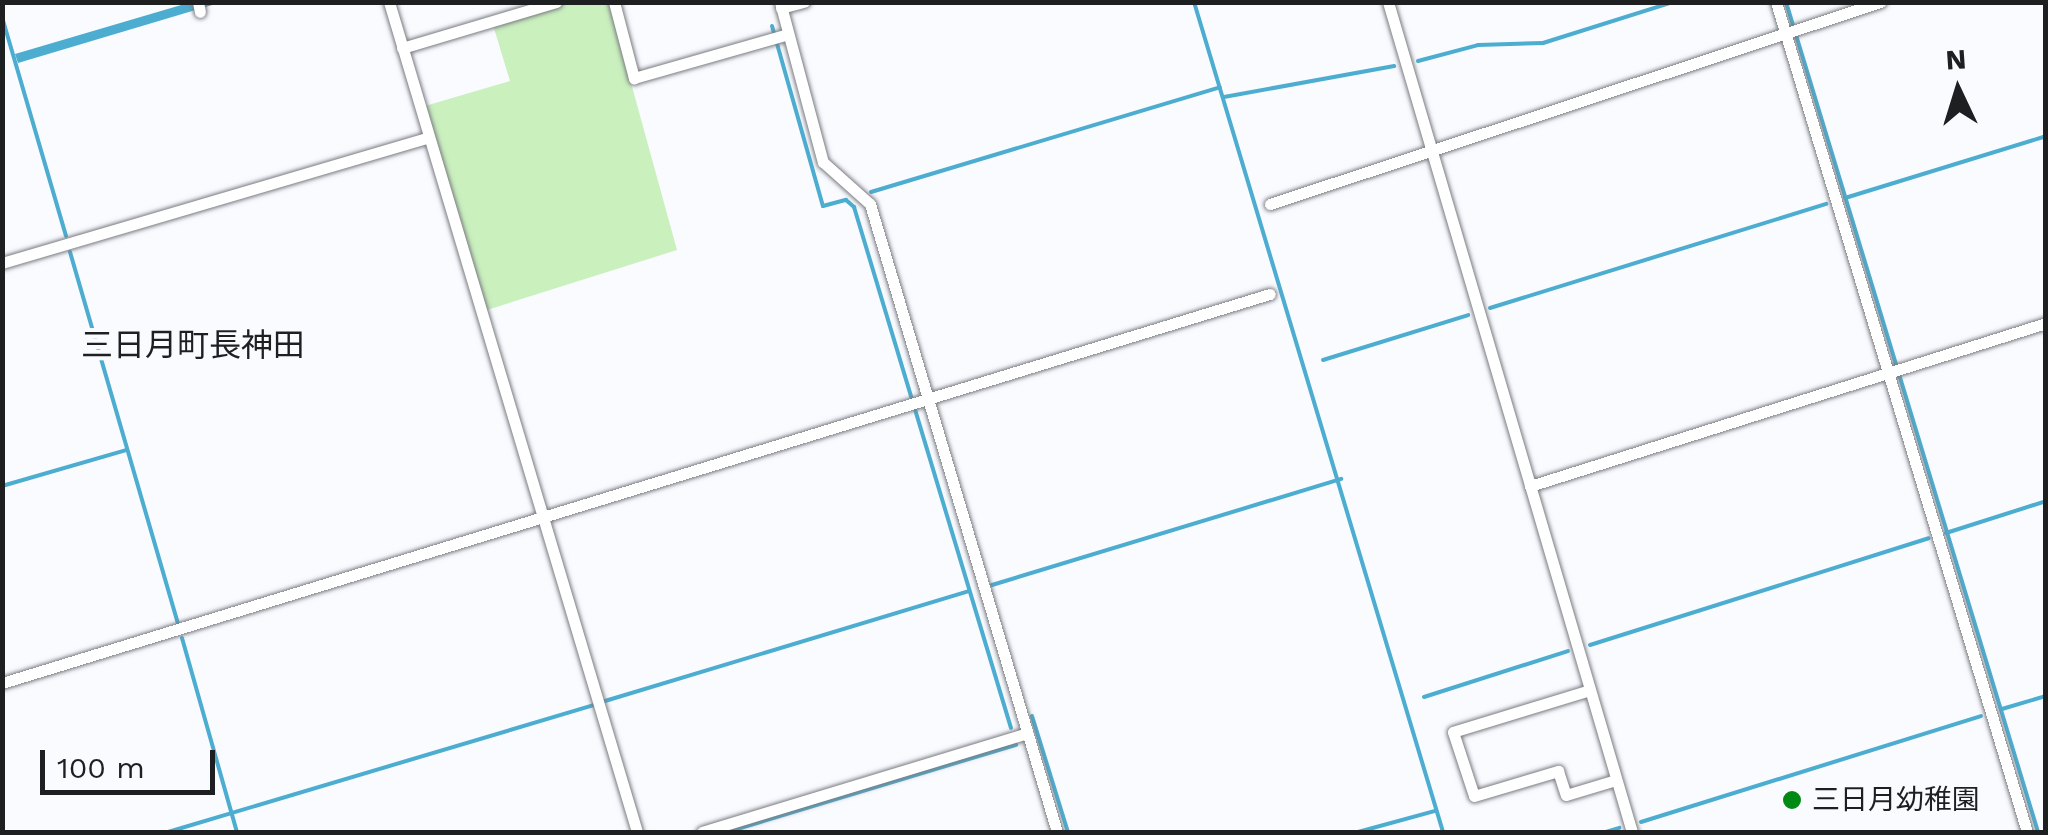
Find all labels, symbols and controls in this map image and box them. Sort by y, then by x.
north arrow [1908,40,2008,140]
text: N [1944,42,1967,77]
district label: 三日月町長神田 [81,326,305,364]
scale bar [45,730,220,792]
text: 100 m [57,750,145,785]
place label: 三日月幼稚園 [1812,783,1980,817]
marker: 三日月幼稚園 [1781,789,1803,811]

